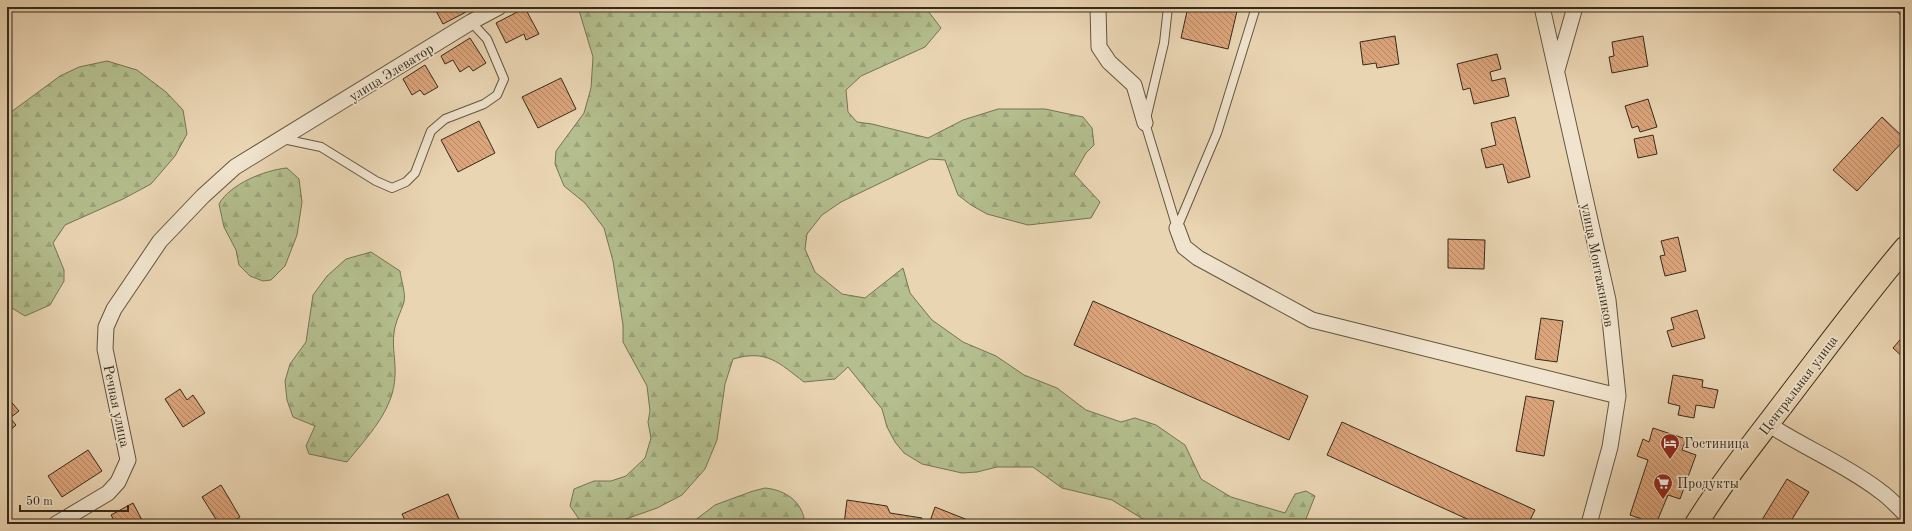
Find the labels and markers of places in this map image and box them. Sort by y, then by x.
hotel icon: Гостиница [1659,432,1681,460]
place label: Гостиница [1684,437,1749,451]
supermarket icon: Продукты [1652,472,1674,500]
place label: Продукты [1677,477,1739,491]

